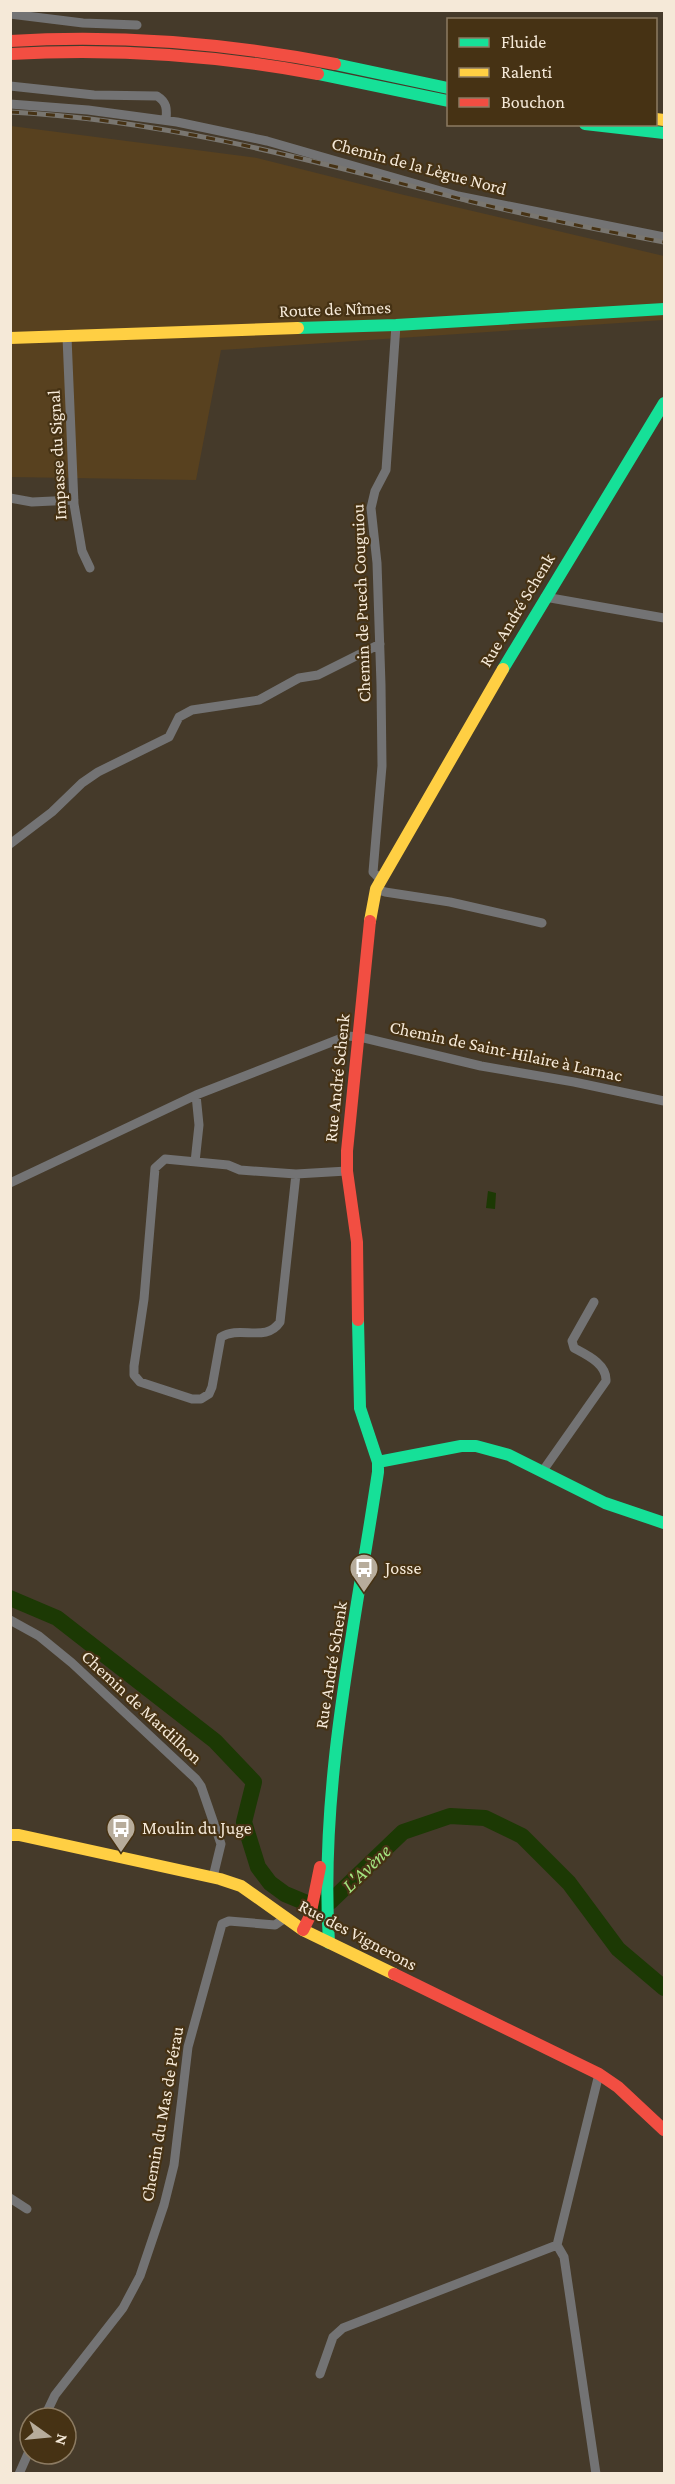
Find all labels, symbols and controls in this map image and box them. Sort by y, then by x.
legend [447,18,657,126]
text: Fluide [501,32,546,52]
text: Ralenti [501,62,552,82]
text: Bouchon [501,92,565,112]
street label: Chemin de la Lègue Nord [329,133,509,199]
street label: Route de Nîmes [279,297,391,321]
street label: Impasse du Signal [44,389,70,520]
street label: Chemin de Puech Couguiou [348,503,374,703]
street label: Rue André Schenk [475,549,559,670]
street label: Rue André Schenk [320,1012,354,1143]
street label: Chemin de Saint-Hilaire à Larnac [388,1017,625,1086]
bus stop icon: Josse [348,1552,380,1594]
place label: Josse [383,1558,421,1578]
street label: Rue André Schenk [311,1599,351,1730]
street label: Chemin de Mardilhon [78,1646,207,1768]
bus stop icon: Moulin du Juge [105,1812,137,1854]
place label: Moulin du Juge [142,1818,252,1838]
water label: L'Avène [337,1839,395,1896]
street label: Rue des Vignerons [295,1895,421,1975]
street label: Chemin du Mas de Pérau [137,2024,187,2203]
north arrow [18,2406,78,2466]
text: N [52,2432,72,2447]

